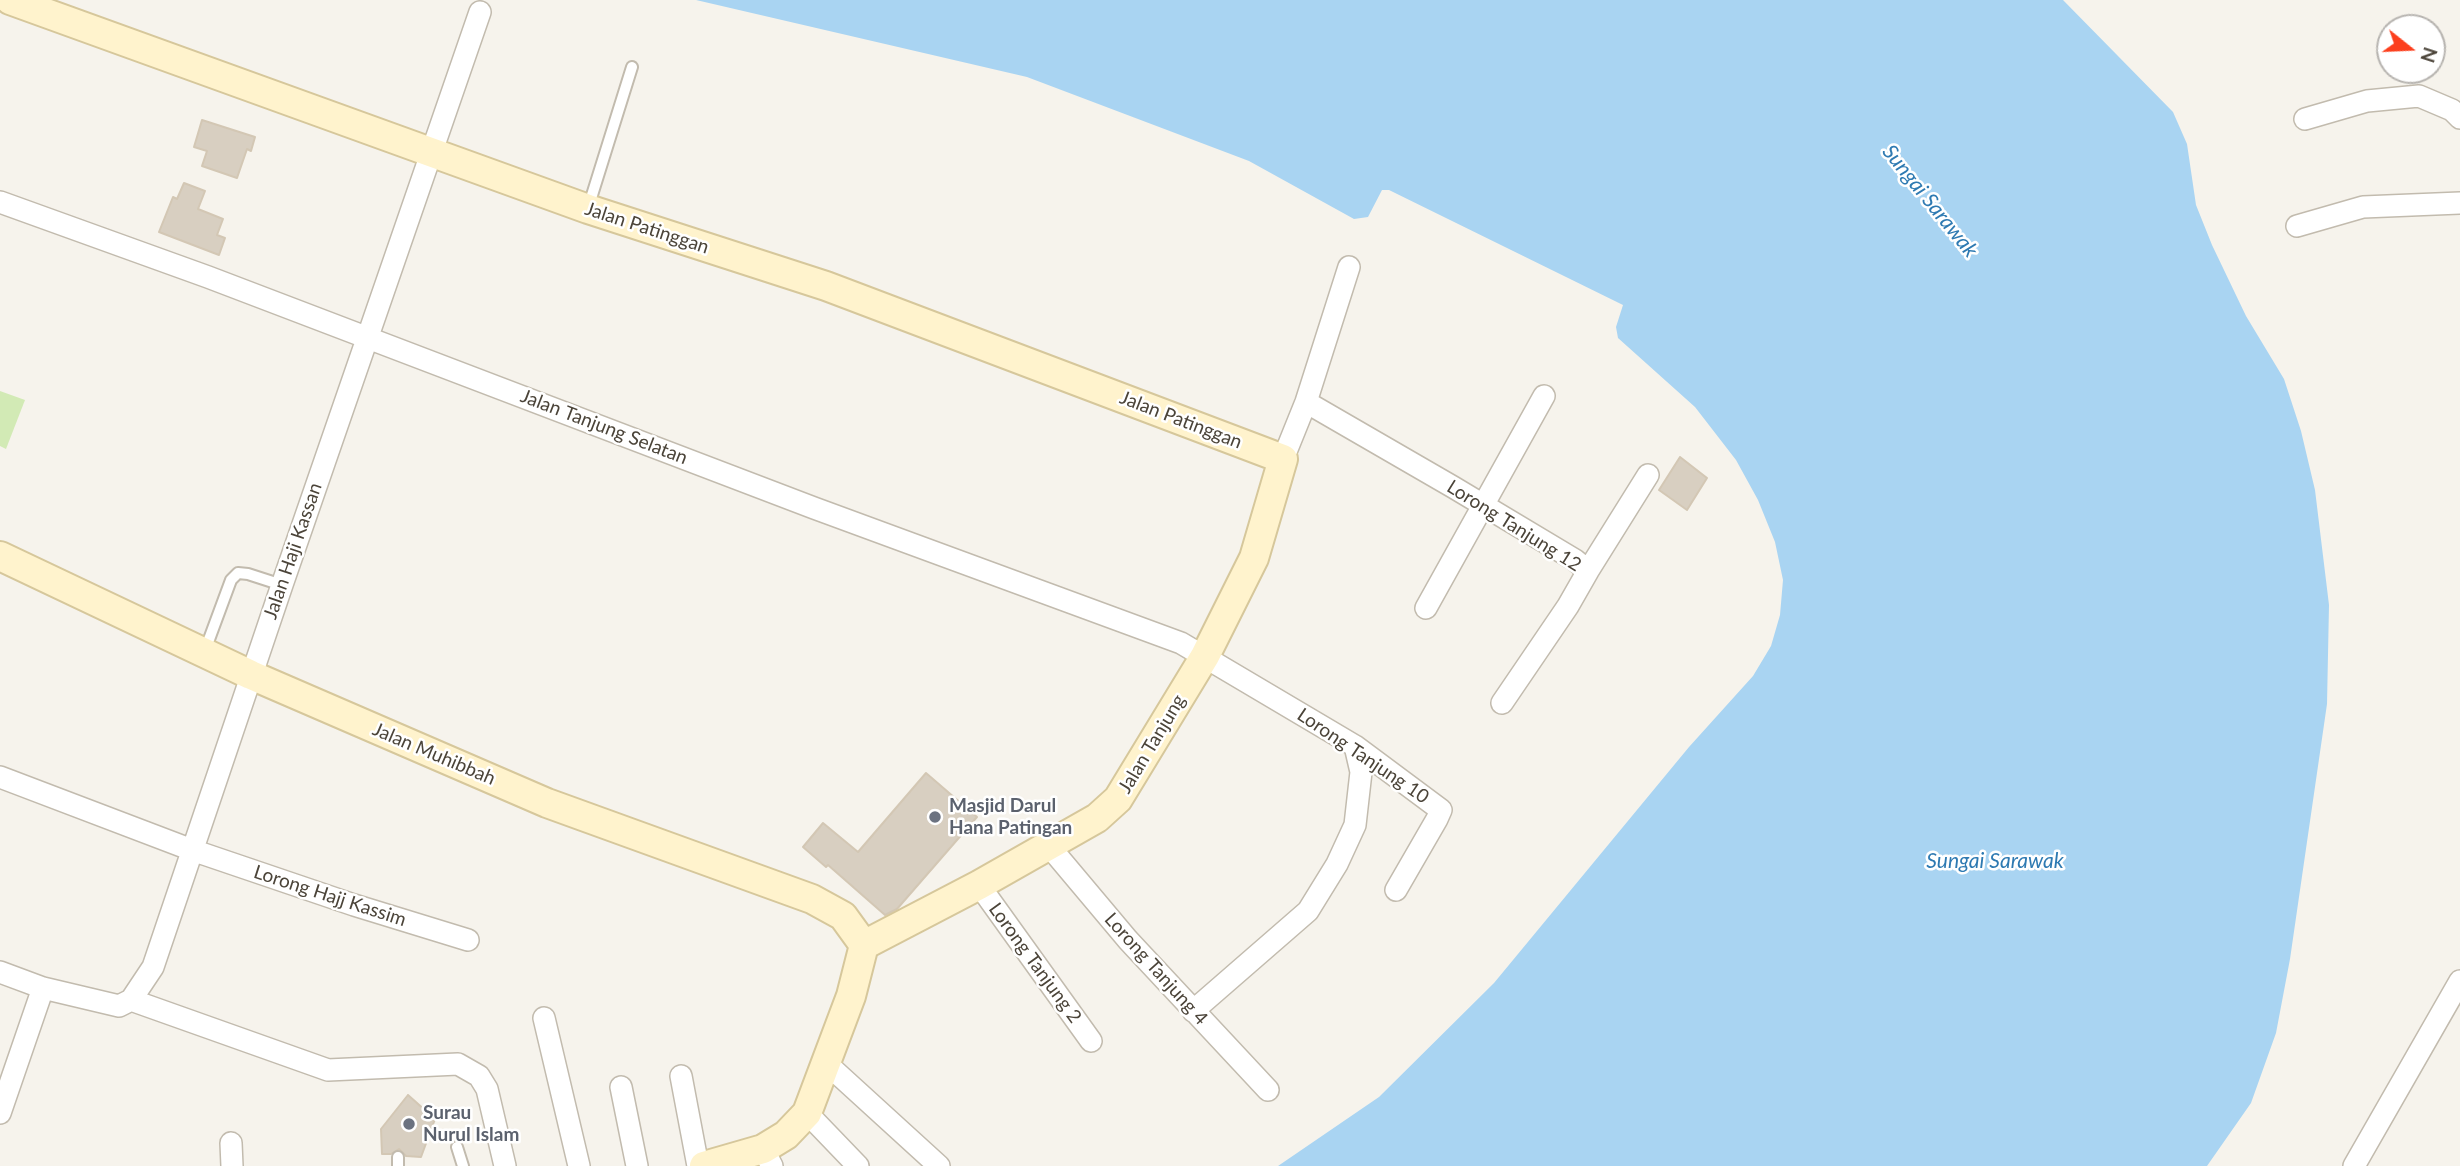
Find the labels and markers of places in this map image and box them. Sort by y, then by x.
place label: Masjid Darul Hana Patingan [949,795,1072,839]
marker: Masjid Darul Hana Patingan [927,809,943,825]
place label: Surau Nurul Islam [423,1102,519,1146]
marker: Surau Nurul Islam [401,1116,417,1132]

